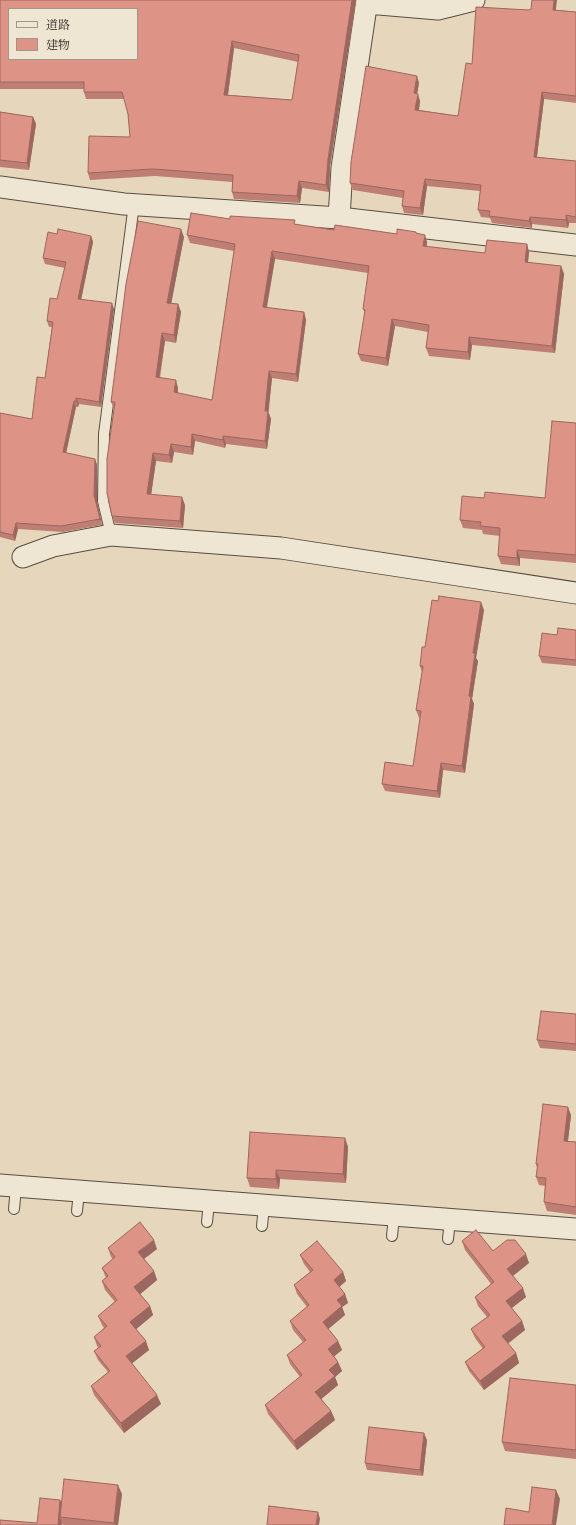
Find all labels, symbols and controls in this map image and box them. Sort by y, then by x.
legend [8,8,138,60]
text: 道路 [46,18,70,33]
text: 建物 [46,38,70,53]

